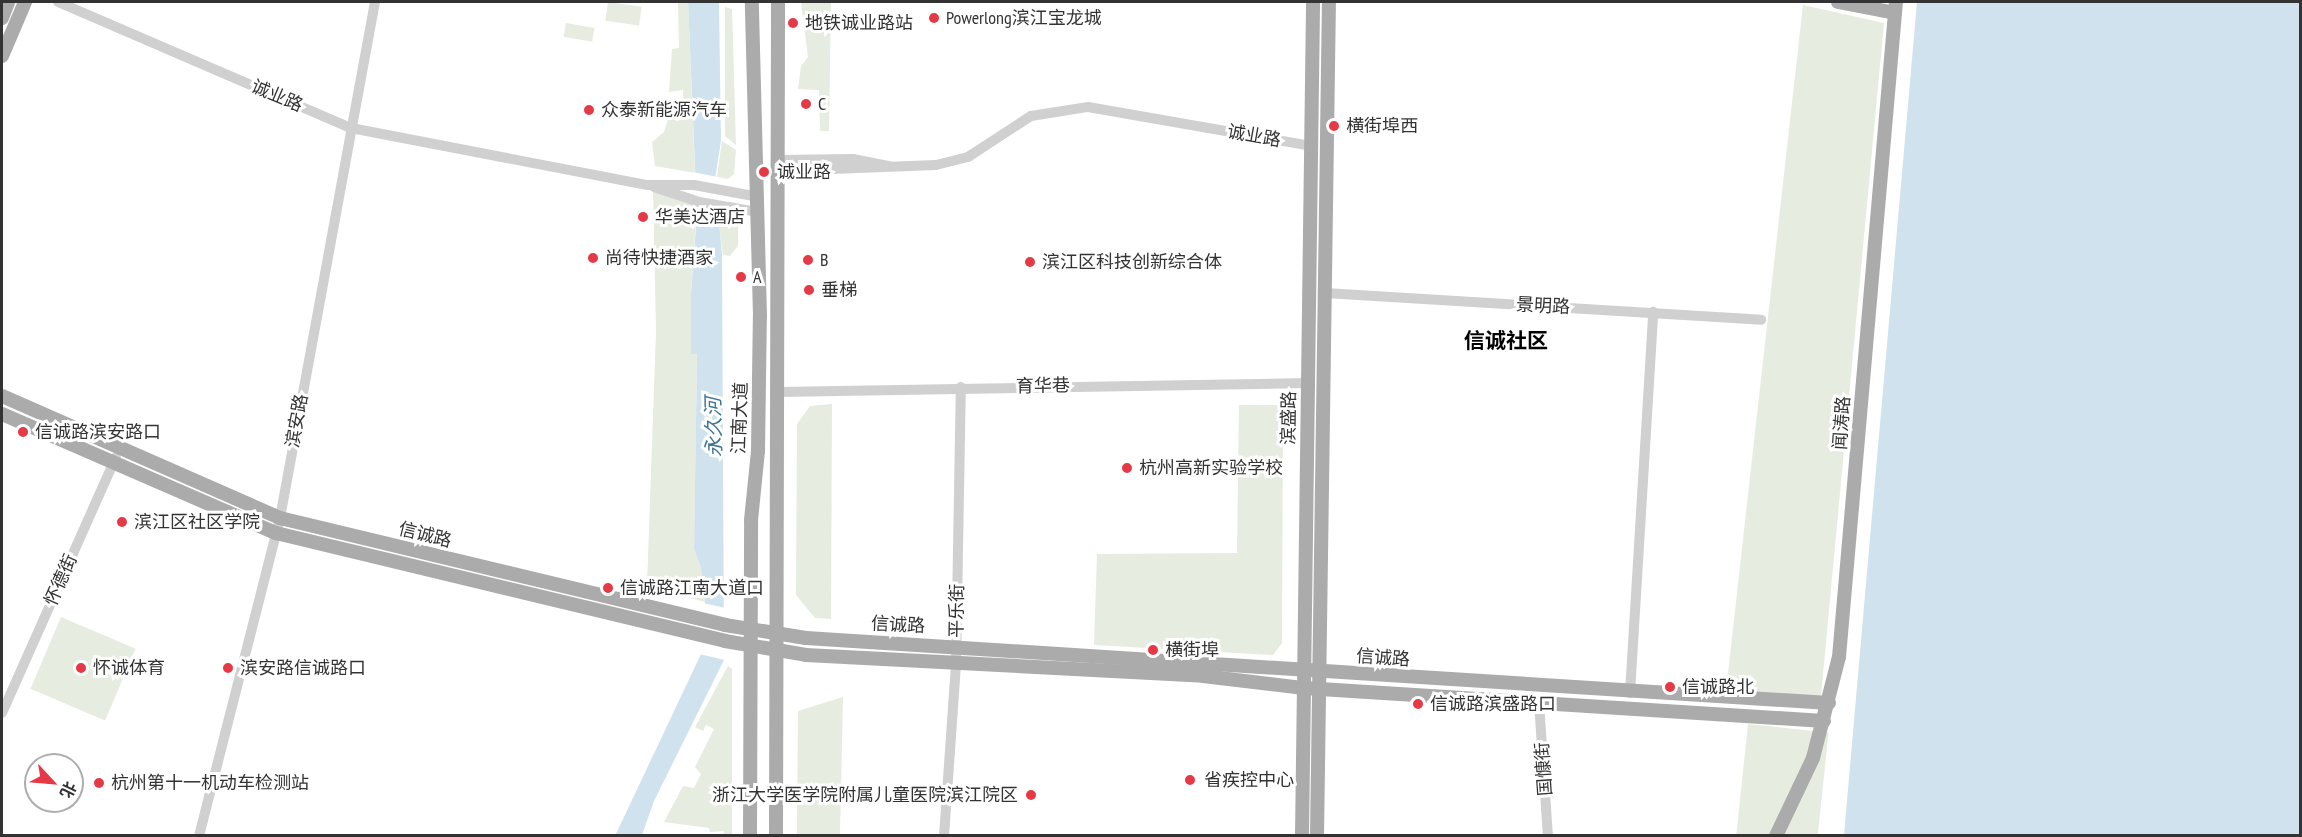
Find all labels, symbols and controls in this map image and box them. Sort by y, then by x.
place label: Powerlong滨江宝龙城 [946,7,1102,29]
marker: Powerlong滨江宝龙城 [927,11,941,25]
place label: 地铁诚业路站 [805,12,913,34]
marker: 地铁诚业路站 [786,16,800,30]
street label: 诚业路 [248,76,306,116]
place label: C [818,93,826,115]
marker: C [799,97,813,111]
place label: 众泰新能源汽车 [601,99,727,121]
marker: 众泰新能源汽车 [582,103,596,117]
place label: 横街埠西 [1346,115,1418,137]
marker: 横街埠西 [1327,119,1341,133]
street label: 诚业路 [1226,121,1282,151]
place label: 诚业路 [777,161,831,183]
marker: 诚业路 [755,163,773,181]
place label: 华美达酒店 [655,206,745,228]
marker: 华美达酒店 [636,210,650,224]
place label: 尚待快捷酒家 [605,247,713,269]
place label: B [820,249,828,271]
marker: 尚待快捷酒家 [586,251,600,265]
place label: 滨江区科技创新综合体 [1042,251,1222,273]
marker: B [801,253,815,267]
marker: 滨江区科技创新综合体 [1023,255,1037,269]
place label: A [753,266,762,288]
marker: A [734,270,748,284]
place label: 垂梯 [821,279,857,301]
marker: 垂梯 [802,283,816,297]
street label: 景明路 [1515,294,1571,318]
district label: 信诚社区 [1464,328,1548,354]
street label: 育华巷 [1016,375,1070,397]
street label: 江南大道 [728,382,752,454]
street label: 滨盛路 [1278,391,1300,445]
street label: 滨安路 [282,393,312,449]
street label: 闻涛路 [1829,395,1855,451]
water label: 永久河 [701,397,727,457]
place label: 信诚路滨安路口 [35,421,161,443]
marker: 信诚路滨安路口 [16,425,30,439]
place label: 杭州高新实验学校 [1139,457,1283,479]
marker: 杭州高新实验学校 [1120,461,1134,475]
place label: 滨江区社区学院 [134,511,260,533]
marker: 滨江区社区学院 [115,515,129,529]
street label: 信诚路 [396,518,454,552]
street label: 怀德街 [40,551,82,609]
place label: 信诚路江南大道口 [620,577,764,599]
marker: 信诚路江南大道口 [601,581,615,595]
street label: 平乐街 [946,584,968,638]
street label: 信诚路 [870,613,926,637]
place label: 横街埠 [1165,639,1219,661]
marker: 横街埠 [1146,643,1160,657]
street label: 信诚路 [1355,645,1411,671]
place label: 怀诚体育 [93,657,165,679]
place label: 滨安路信诚路口 [240,657,366,679]
marker: 怀诚体育 [74,661,88,675]
marker: 滨安路信诚路口 [221,661,235,675]
place label: 信诚路北 [1682,676,1754,698]
marker: 信诚路北 [1663,680,1677,694]
place label: 信诚路滨盛路口 [1430,693,1556,715]
marker: 信诚路滨盛路口 [1411,697,1425,711]
street label: 国慷街 [1531,741,1557,797]
north arrow [24,753,84,813]
place label: 省疾控中心 [1204,769,1294,791]
marker: 省疾控中心 [1181,771,1199,789]
place label: 杭州第十一机动车检测站 [111,772,309,794]
marker: 杭州第十一机动车检测站 [92,776,106,790]
text: 北 [56,778,81,802]
place label: 浙江大学医学院附属儿童医院滨江院区 [712,784,1018,806]
marker: 浙江大学医学院附属儿童医院滨江院区 [1022,786,1040,804]

